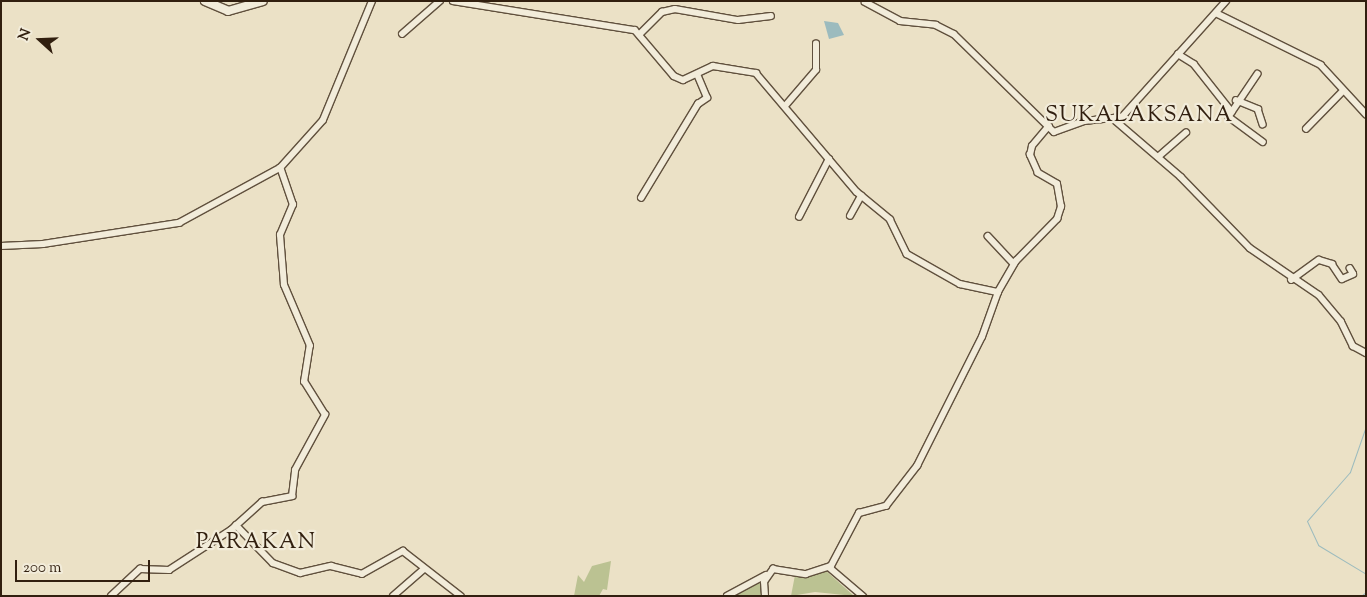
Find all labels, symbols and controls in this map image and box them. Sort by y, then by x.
north arrow [15,15,65,65]
text: N [15,26,37,44]
district label: SUKALAKSANA [1044,104,1234,130]
district label: PARAKAN [195,531,317,557]
scale bar [18,550,152,582]
text: 200 m [23,558,62,579]

